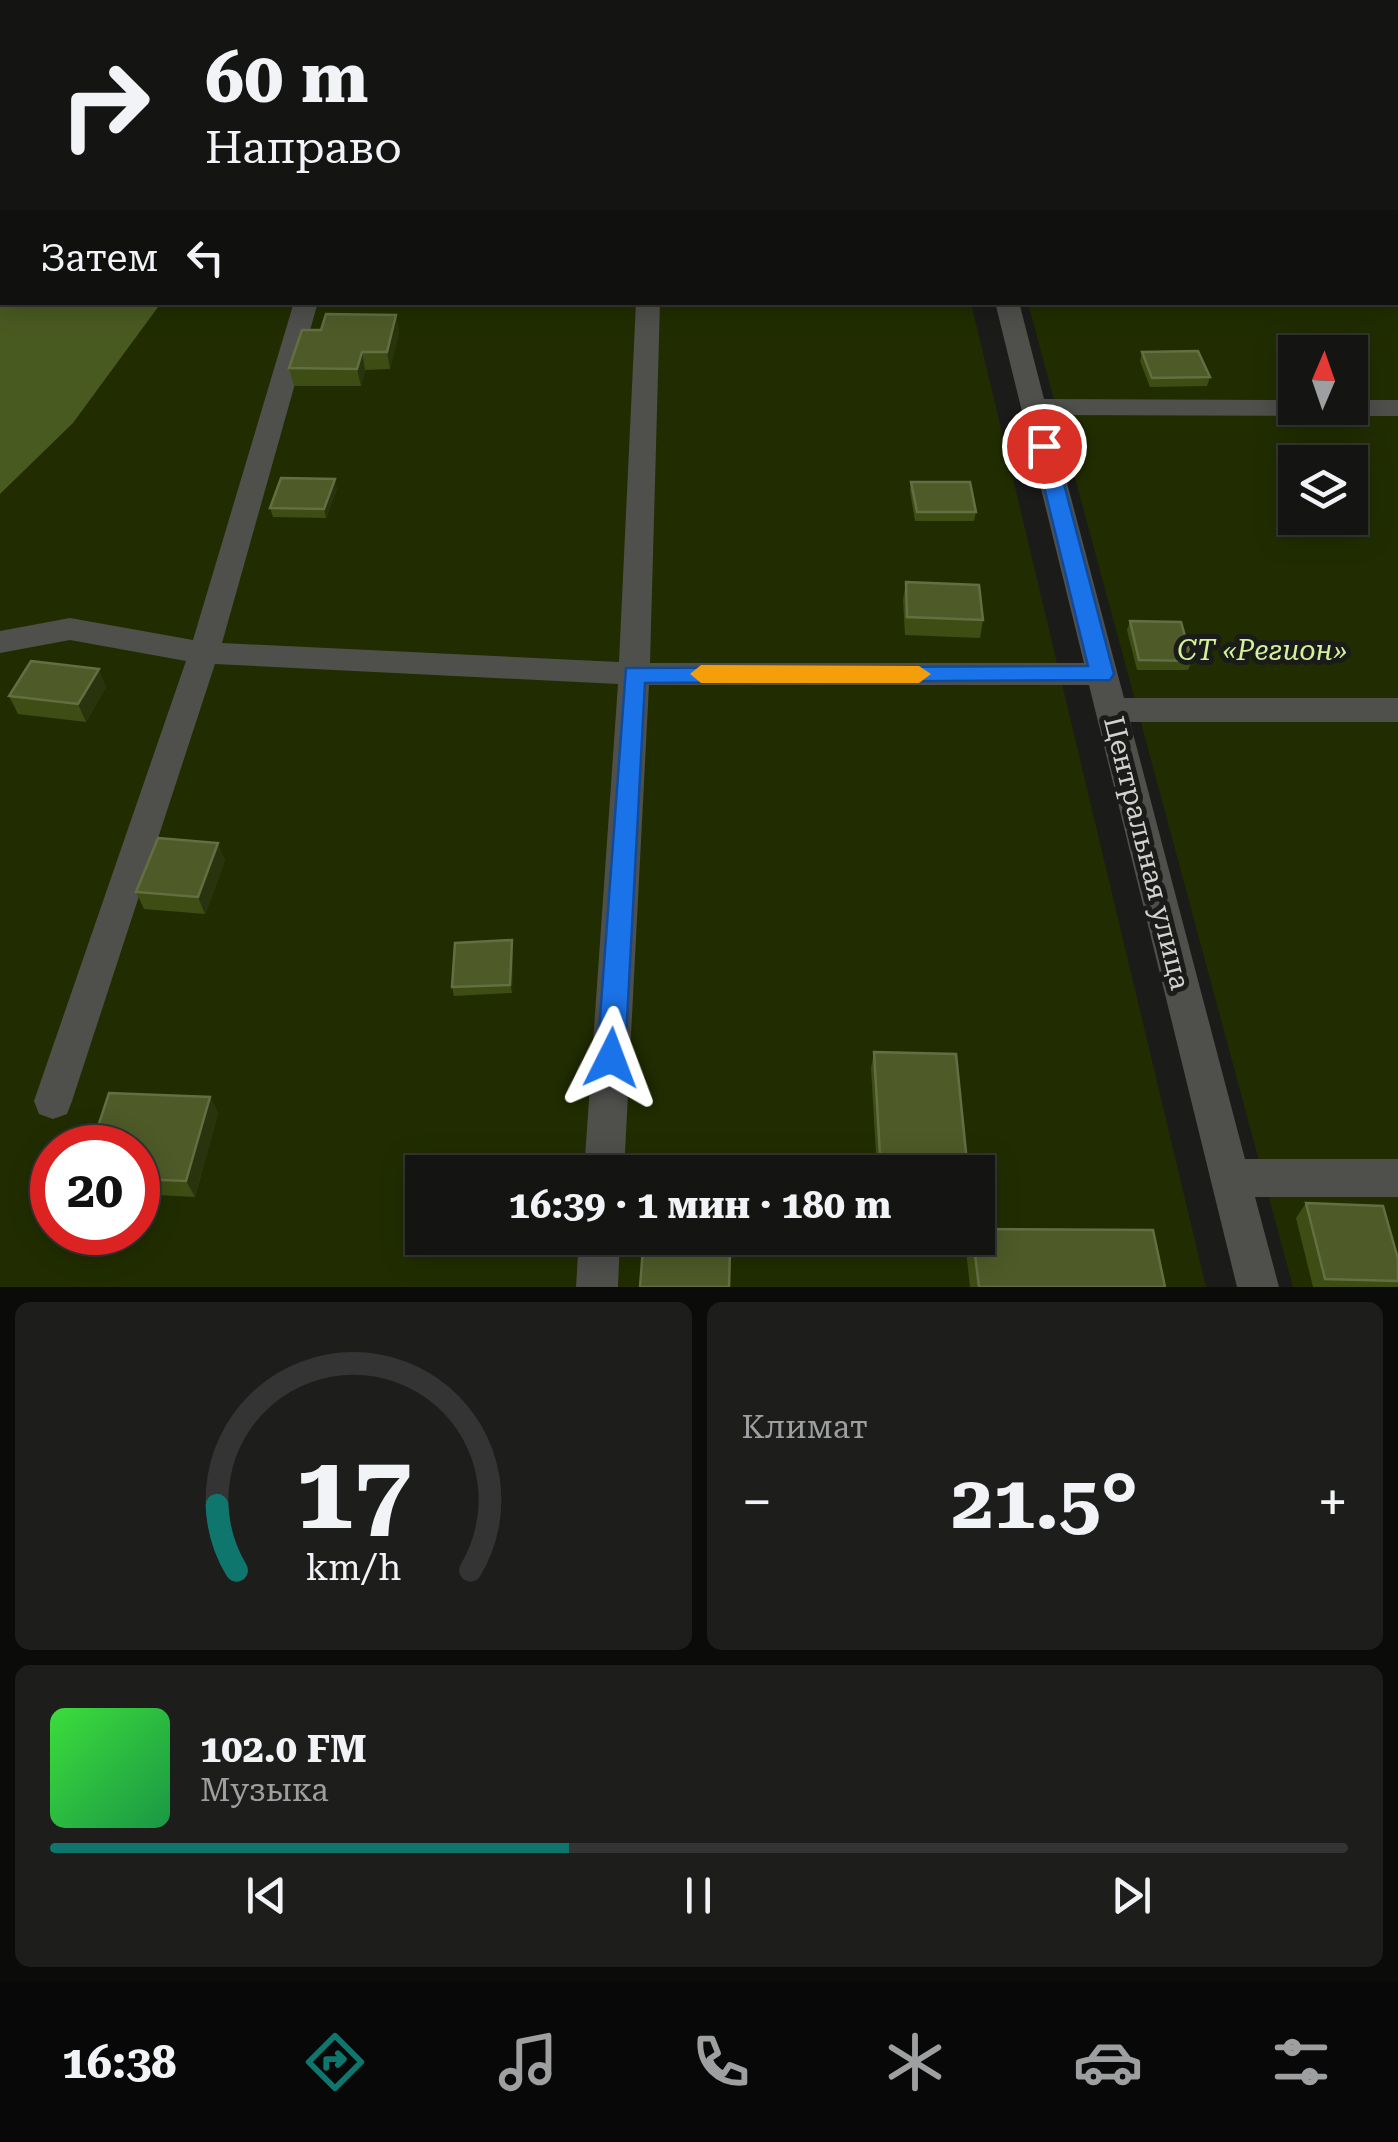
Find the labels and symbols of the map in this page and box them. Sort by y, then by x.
north arrow [1278,335,1368,425]
pin [1002,404,1087,489]
park label: СТ «Регион» [1177,634,1347,667]
street label: Центральная улица [1097,713,1197,993]
position arrow [559,1006,663,1110]
speed limit sign: 20 [30,1125,160,1255]

